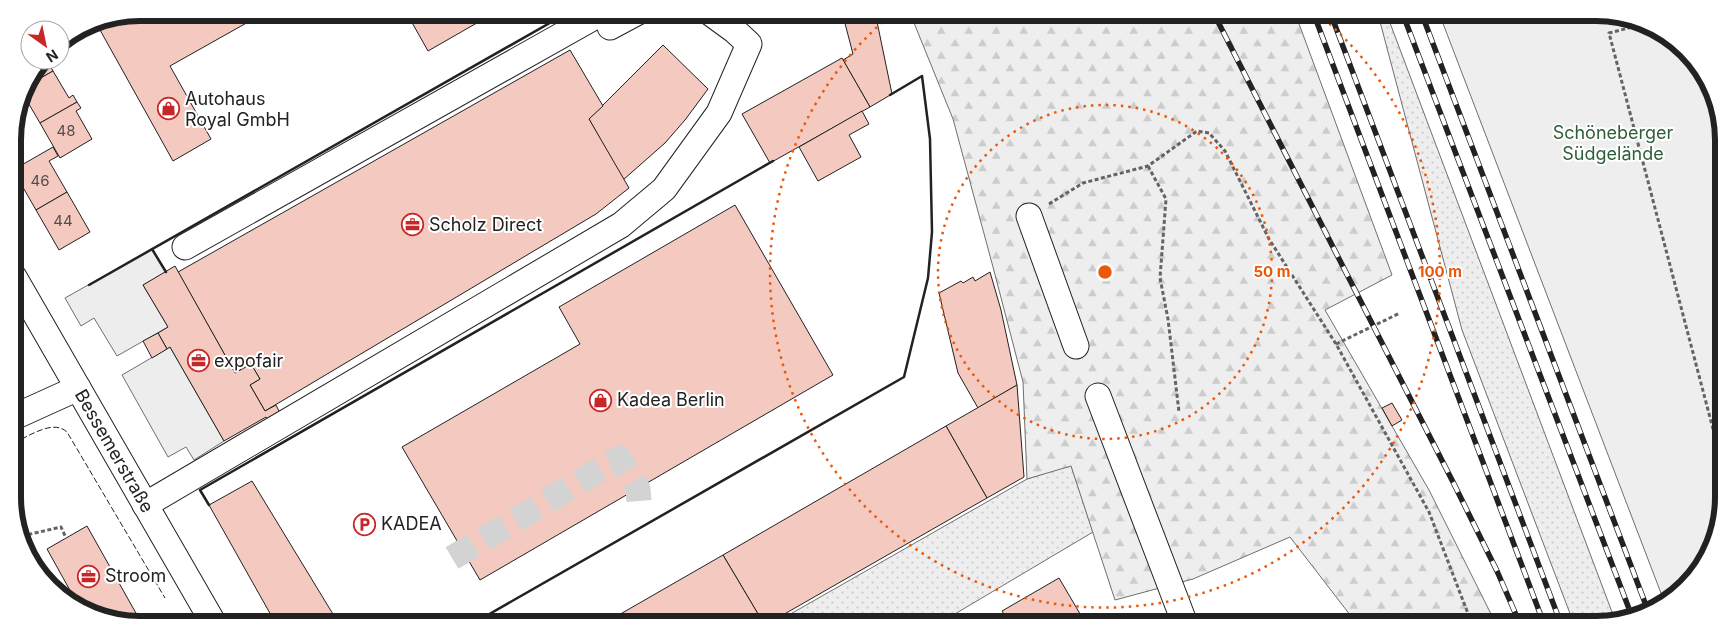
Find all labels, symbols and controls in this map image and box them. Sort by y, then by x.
north arrow [20,20,70,70]
text: N [43,46,61,66]
place label: Autohaus Royal GmbH [185,88,290,130]
shop icon: Autohaus Royal GmbH [157,97,181,121]
house number: 48 [57,121,75,140]
park label: Schöneberger Südgelände [1553,122,1674,164]
house number: 46 [31,171,50,190]
house number: 44 [53,211,73,230]
office icon: Scholz Direct [401,213,425,237]
place label: Scholz Direct [429,214,542,235]
text: 50 m [1254,262,1290,281]
text: 100 m [1418,262,1462,281]
centre of rings [1096,263,1114,281]
office icon: expofair [186,349,210,373]
place label: expofair [214,350,284,371]
street label: Bessemerstraße [71,385,158,516]
shop icon: Kadea Berlin [589,388,613,412]
place label: Kadea Berlin [617,389,725,410]
parking icon: KADEA [353,512,377,536]
place label: KADEA [381,513,442,534]
office icon: Stroom [77,564,101,588]
place label: Stroom [105,565,166,586]

